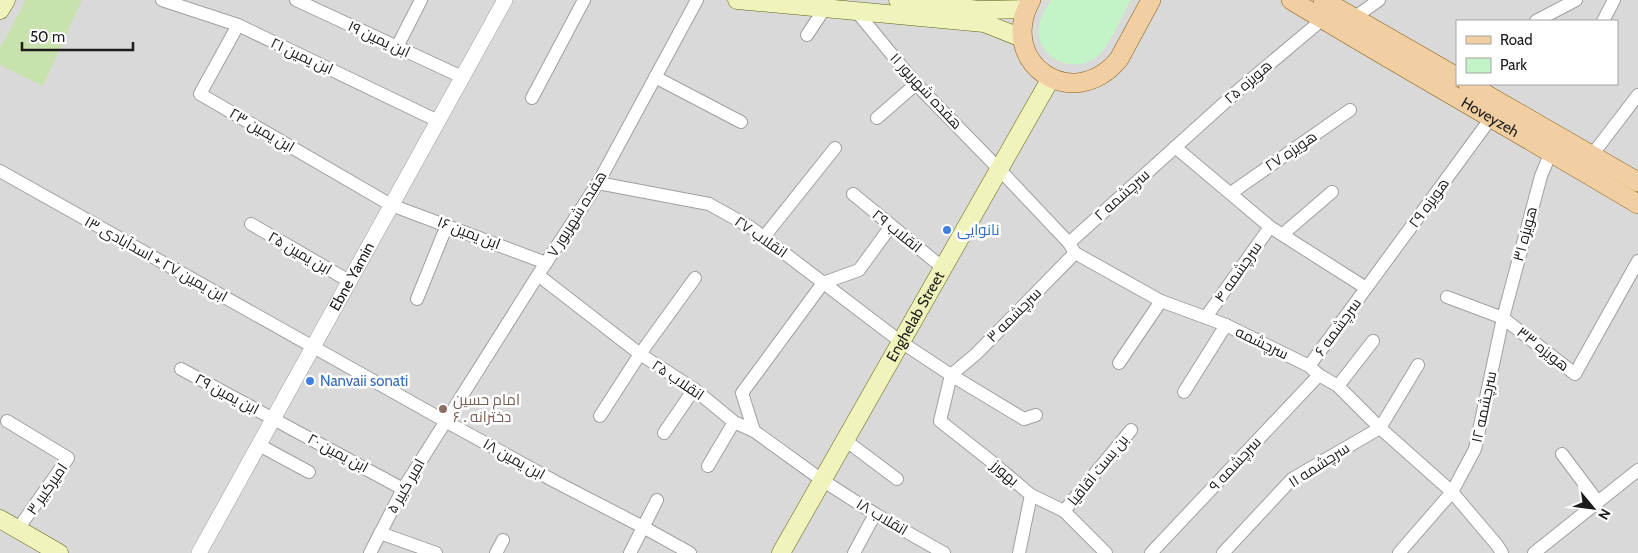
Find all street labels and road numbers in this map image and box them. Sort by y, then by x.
street label: ابن یمین ۱۹ [345,17,413,62]
street label: ابن یمین ۲۱ [267,34,336,79]
street label: هفده شهریور ۱۱ [885,49,966,134]
street label: هویزه ۲۵ [1220,56,1276,108]
street label: Hoveyzeh [1458,93,1522,141]
street label: ابن یمین ۲۳ [226,104,298,157]
street label: هویزه ۲۷ [1262,127,1320,175]
street label: سرچشمه ۲ [1091,166,1154,225]
street label: هفده شهریور ۷ [543,168,611,261]
street label: هویزه ۲۹ [1405,175,1453,231]
street label: هویزه ۳۱ [1509,205,1541,263]
street label: انقلاب ۲۹ [869,206,925,256]
street label: ابن یمین ۲۷ + اسدآبادی ۱۳ [81,212,231,307]
street label: انقلاب ۲۷ [731,212,791,262]
street label: ابن یمین ۱۶ [435,213,503,254]
street label: ابن یمین ۲۵ [265,228,335,279]
street label: سرچشمه ۴ [1211,238,1266,306]
street label: Ebne Yamin [326,239,378,314]
street label: Enghelab Street [883,268,948,365]
street label: سرچشمه ۳ [983,284,1046,347]
street label: سرچشمه ۶ [1311,295,1366,360]
street label: سرچشمه [1232,322,1291,364]
street label: هویزه ۳۳ [1513,323,1573,375]
street label: انقلاب ۲۵ [648,356,708,404]
street label: ابن یمین ۲۹ [191,370,262,419]
street label: سرچشمه ۱۲ [1468,370,1501,445]
street label: ابن یمین ۲۰ [304,430,371,477]
street label: بن بست اقاقیا [1064,431,1133,510]
street label: سرچشمه ۹ [1205,433,1265,496]
street label: ابن یمین ۱۸ [479,435,548,484]
street label: سرچشمه ۱۱ [1285,439,1354,492]
street label: امیر کبیر ۵ [383,455,429,517]
street label: بهورز [986,456,1022,490]
street label: امیرکبیر ۳ [23,460,71,518]
street label: انقلاب ۱۸ [853,495,911,539]

